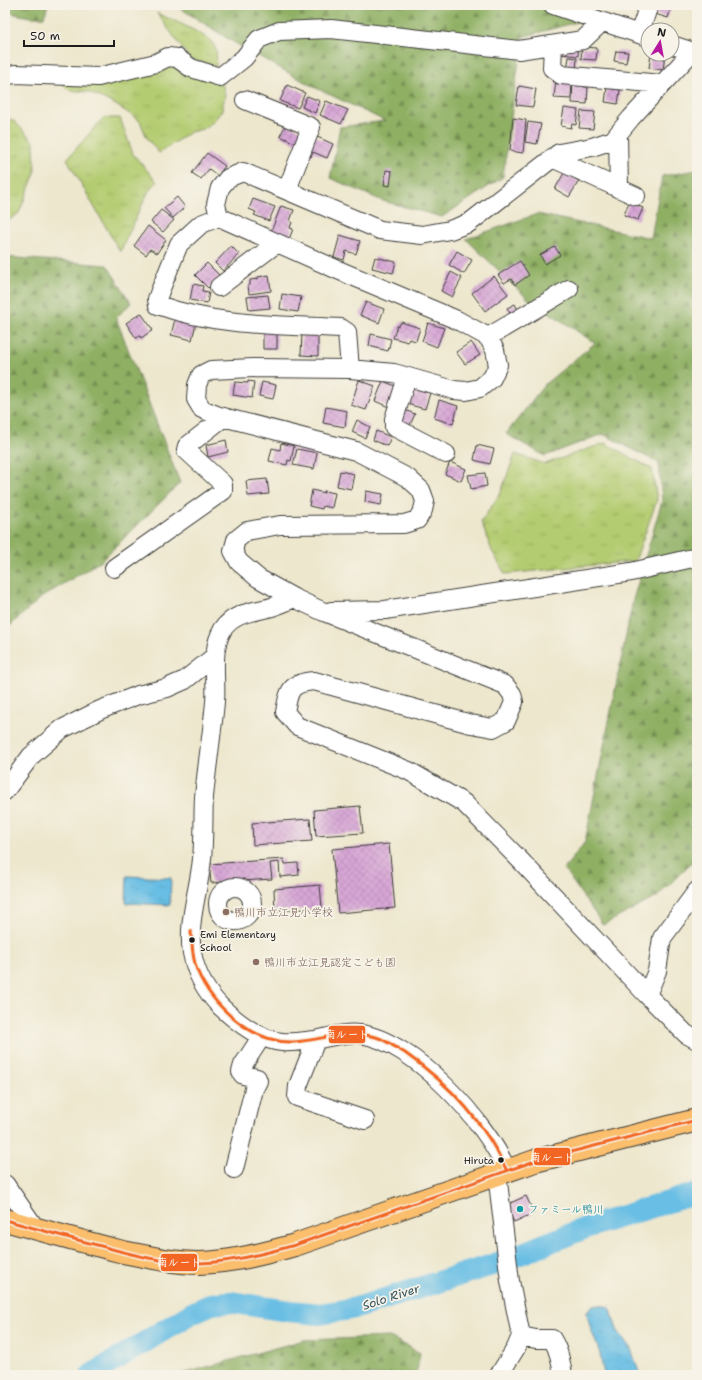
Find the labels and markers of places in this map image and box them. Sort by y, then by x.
place label: 鴨川市立江見小学校 [234,905,333,920]
marker: 鴨川市立江見小学校 [221,907,231,917]
place label: Emi Elementary School [200,928,276,954]
marker: Emi Elementary School [187,935,197,945]
place label: 鴨川市立江見認定こども園 [264,955,396,970]
marker: 鴨川市立江見認定こども園 [251,957,261,967]
place label: Hiruta [464,1154,495,1167]
marker: Hiruta [496,1155,506,1165]
place label: ファミール鴨川 [528,1202,604,1217]
marker: ファミール鴨川 [515,1204,525,1214]

